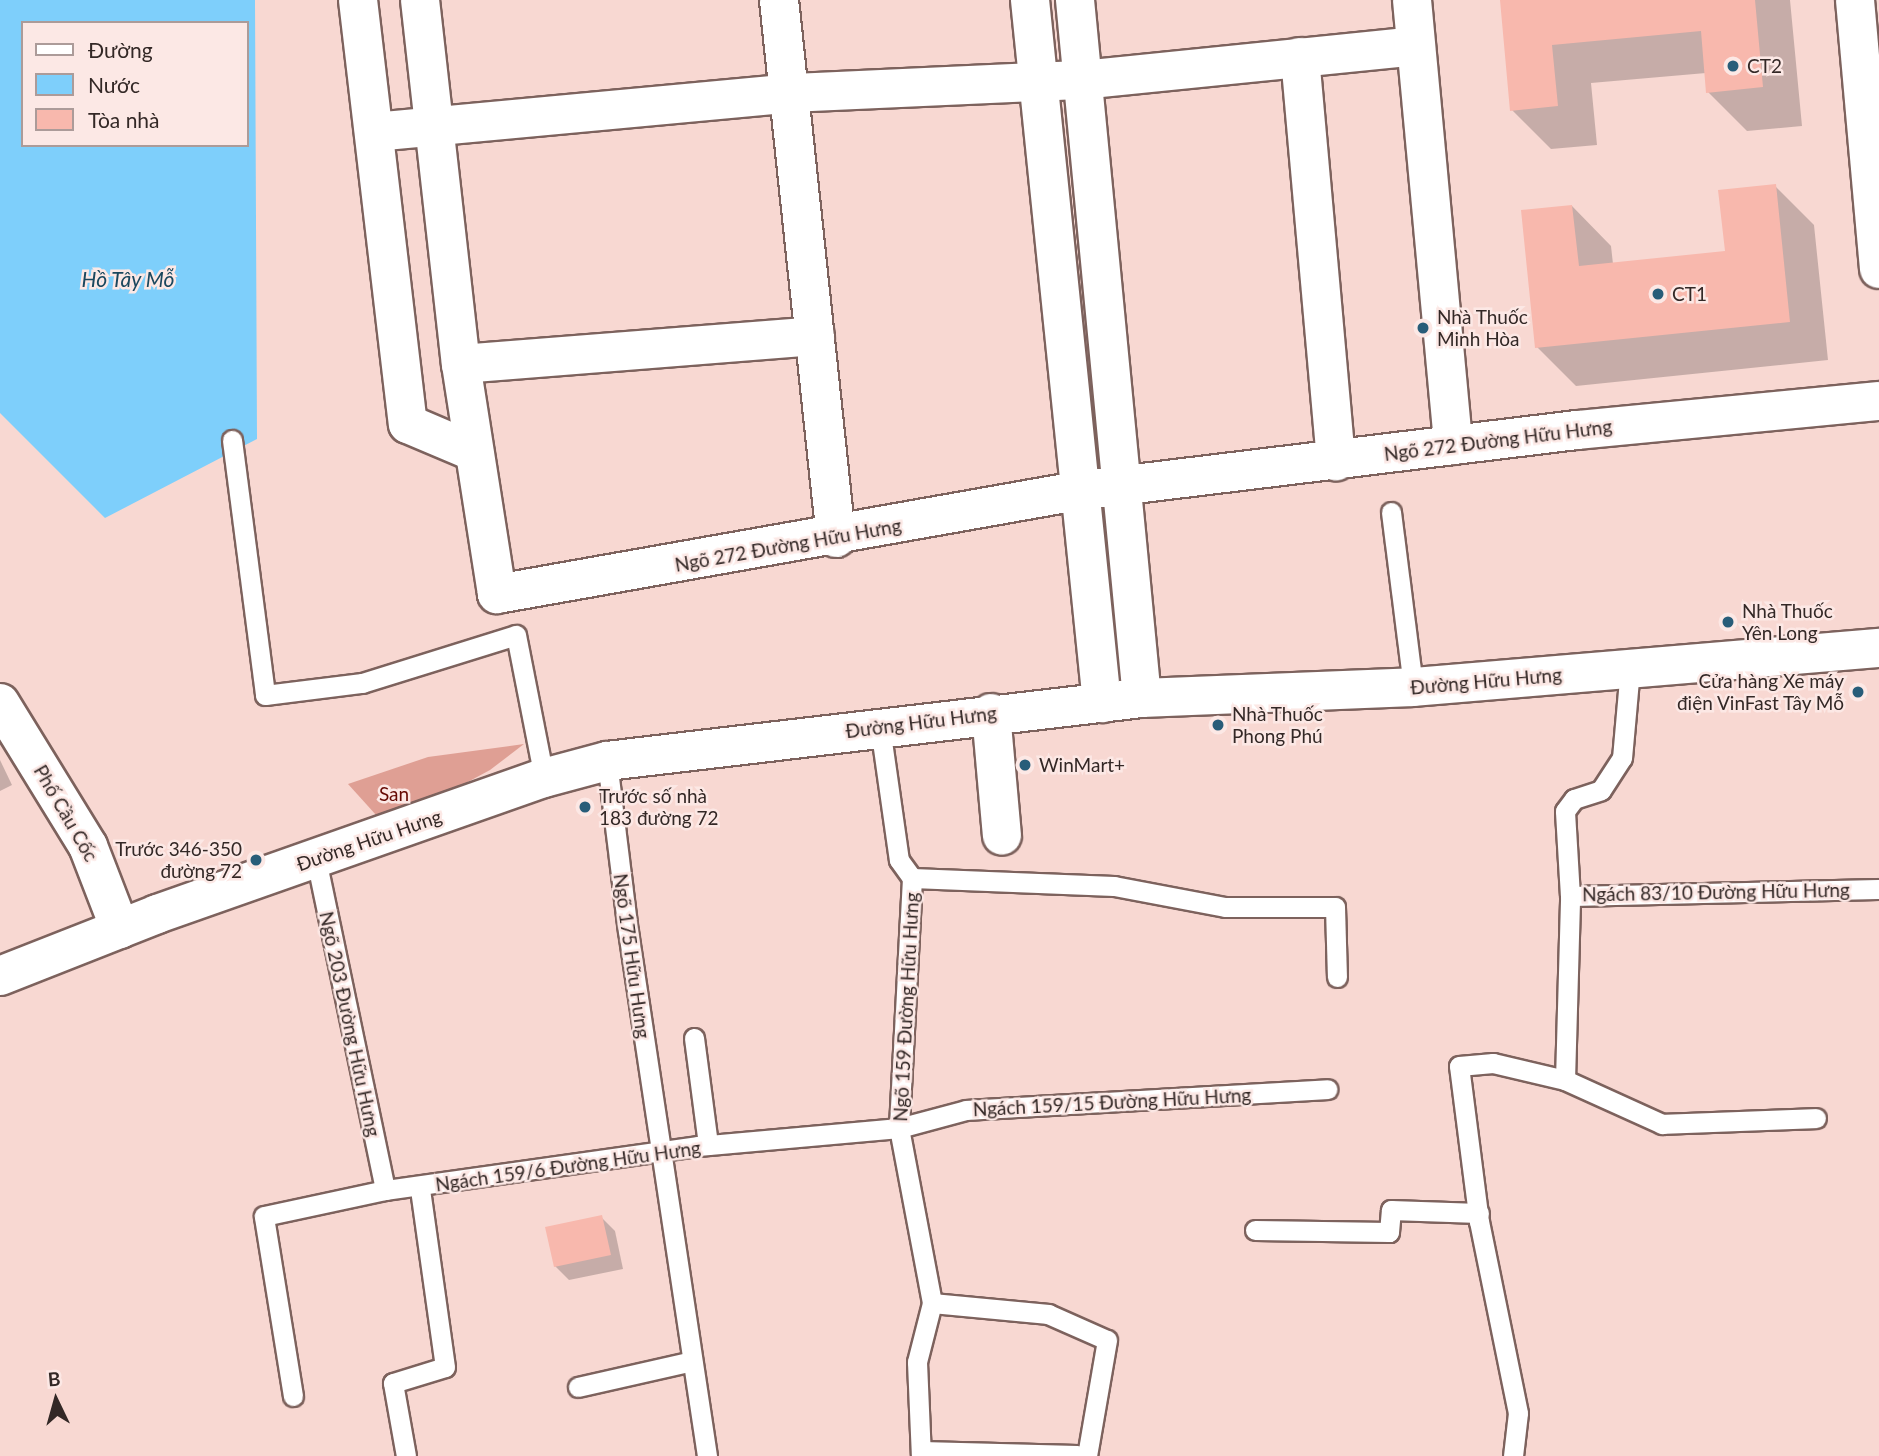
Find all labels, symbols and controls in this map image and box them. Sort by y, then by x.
legend [21,21,248,147]
text: Đường [88,37,153,62]
place label: CT2 [1747,55,1782,77]
marker: CT2 [1725,58,1741,74]
text: Nước [88,72,140,97]
text: Tòa nhà [88,107,160,132]
water label: Hồ Tây Mỗ [81,266,175,292]
place label: CT1 [1672,283,1707,305]
marker: CT1 [1650,286,1666,302]
place label: Nhà Thuốc Minh Hòa [1437,306,1528,350]
marker: Nhà Thuốc Minh Hòa [1415,320,1431,336]
street label: Ngõ 272 Đường Hữu Hưng [1383,415,1613,465]
street label: Ngõ 272 Đường Hữu Hưng [673,514,903,576]
place label: Nhà Thuốc Yên Long [1742,600,1833,644]
marker: Nhà Thuốc Yên Long [1720,614,1736,630]
street label: Đường Hữu Hưng [1409,663,1563,699]
place label: Cửa hàng Xe máy điện VinFast Tây Mỗ [1675,670,1844,714]
marker: Cửa hàng Xe máy điện VinFast Tây Mỗ [1850,684,1866,700]
street label: Đường Hữu Hưng [844,701,998,743]
place label: Nhà Thuốc Phong Phú [1232,703,1323,747]
marker: Nhà Thuốc Phong Phú [1210,717,1226,733]
place label: WinMart+ [1039,754,1125,776]
marker: WinMart+ [1017,757,1033,773]
street label: Phố Cầu Cốc [29,761,103,865]
park label: San [379,783,409,805]
place label: Trước số nhà 183 đường 72 [599,785,719,829]
marker: Trước số nhà 183 đường 72 [577,799,593,815]
street label: Đường Hữu Hưng [293,804,445,876]
place label: Trước 346-350 đường 72 [115,838,242,882]
marker: Trước 346-350 đường 72 [248,852,264,868]
street label: Ngõ 175 Hữu Hưng [609,872,655,1040]
street label: Ngách 83/10 Đường Hữu Hưng [1582,878,1850,906]
street label: Ngõ 159 Đường Hữu Hưng [889,892,923,1122]
street label: Ngõ 203 Đường Hữu Hưng [315,909,385,1139]
street label: Ngách 159/15 Đường Hữu Hưng [972,1083,1252,1121]
street label: Ngách 159/6 Đường Hữu Hưng [434,1136,702,1196]
north arrow [21,1365,91,1435]
text: B [47,1367,61,1391]

